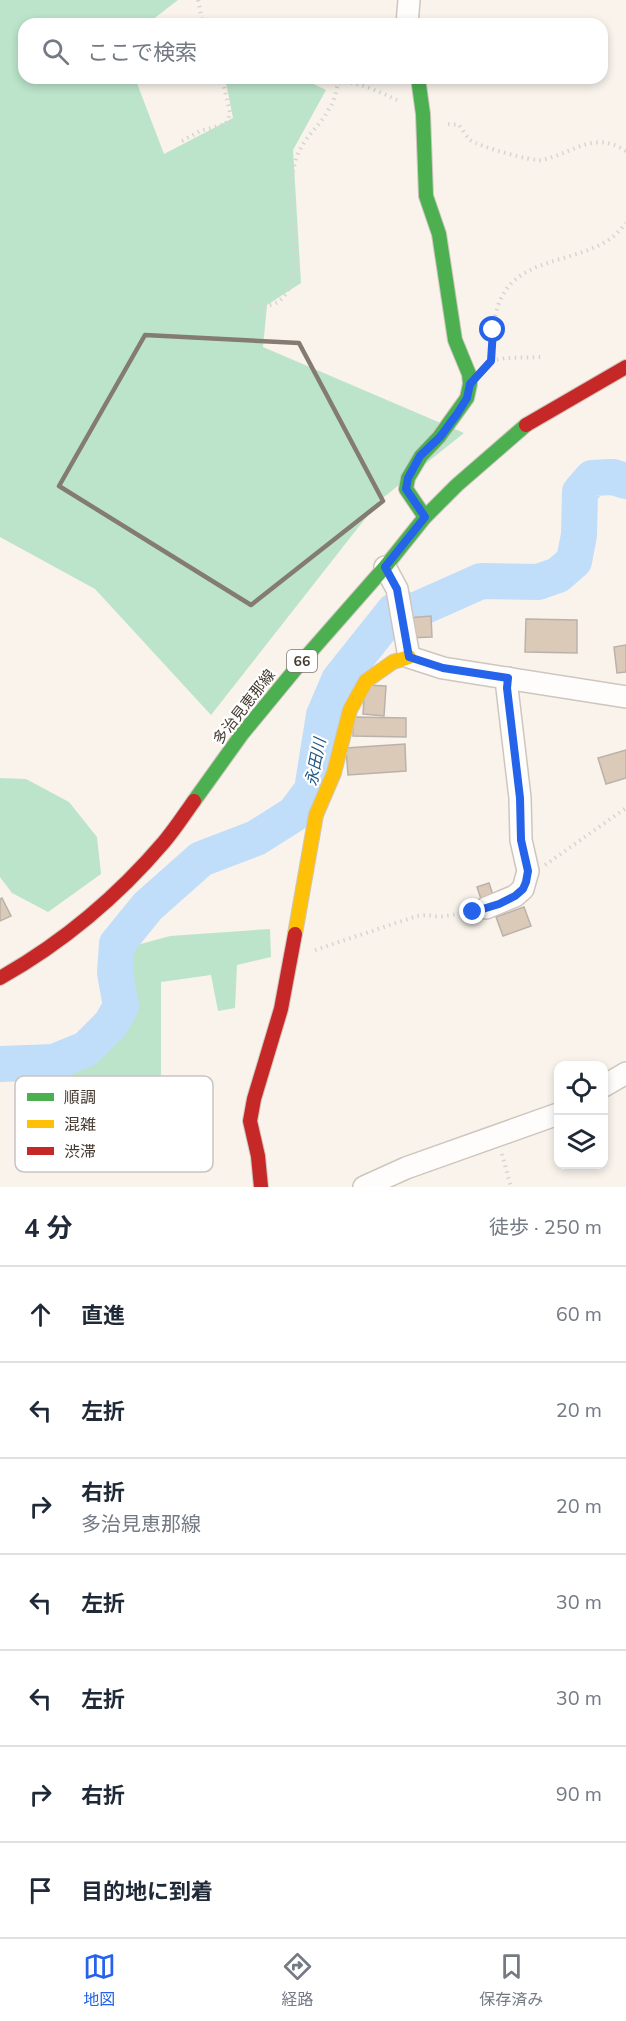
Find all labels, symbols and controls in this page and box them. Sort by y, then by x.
search box [18,18,608,84]
icon: search [39,35,72,68]
text: ここで検索 [87,38,197,68]
route start [479,316,505,342]
road number: 66 [287,650,317,672]
street label: 多治見恵那線 [208,665,280,749]
water label: 永田川 [301,735,332,788]
route end [459,898,485,924]
map controls [554,1061,608,1169]
button: locate [554,1061,608,1115]
legend [15,1076,213,1172]
text: 順調 [64,1087,96,1109]
text: 混雑 [64,1114,96,1136]
button: layers [554,1115,608,1169]
text: 渋滞 [64,1141,96,1163]
text: 4 分 [24,1211,73,1246]
text: 徒歩 · 250 m [489,1214,602,1241]
icon: ahead [24,1298,57,1331]
text: 直進 [81,1301,125,1331]
text: 60 m [556,1301,602,1328]
icon: left [24,1394,57,1427]
text: 左折 [81,1397,125,1427]
text: 20 m [556,1397,602,1424]
text: 右折 [81,1478,125,1508]
icon: right [24,1490,57,1523]
text: 20 m [556,1493,602,1520]
text: 多治見恵那線 [81,1511,201,1538]
icon: left [24,1586,57,1619]
text: 左折 [81,1589,125,1619]
text: 30 m [556,1589,602,1616]
icon: left [24,1682,57,1715]
text: 左折 [81,1685,125,1715]
text: 30 m [556,1685,602,1712]
icon: right [24,1778,57,1811]
text: 右折 [81,1781,125,1811]
text: 90 m [556,1781,602,1808]
icon: arrive [24,1874,57,1907]
text: 目的地に到着 [81,1877,213,1907]
tab: 地図 [83,1950,116,2011]
tab: 経路 [281,1950,314,2011]
tab: 保存済み [479,1950,543,2011]

